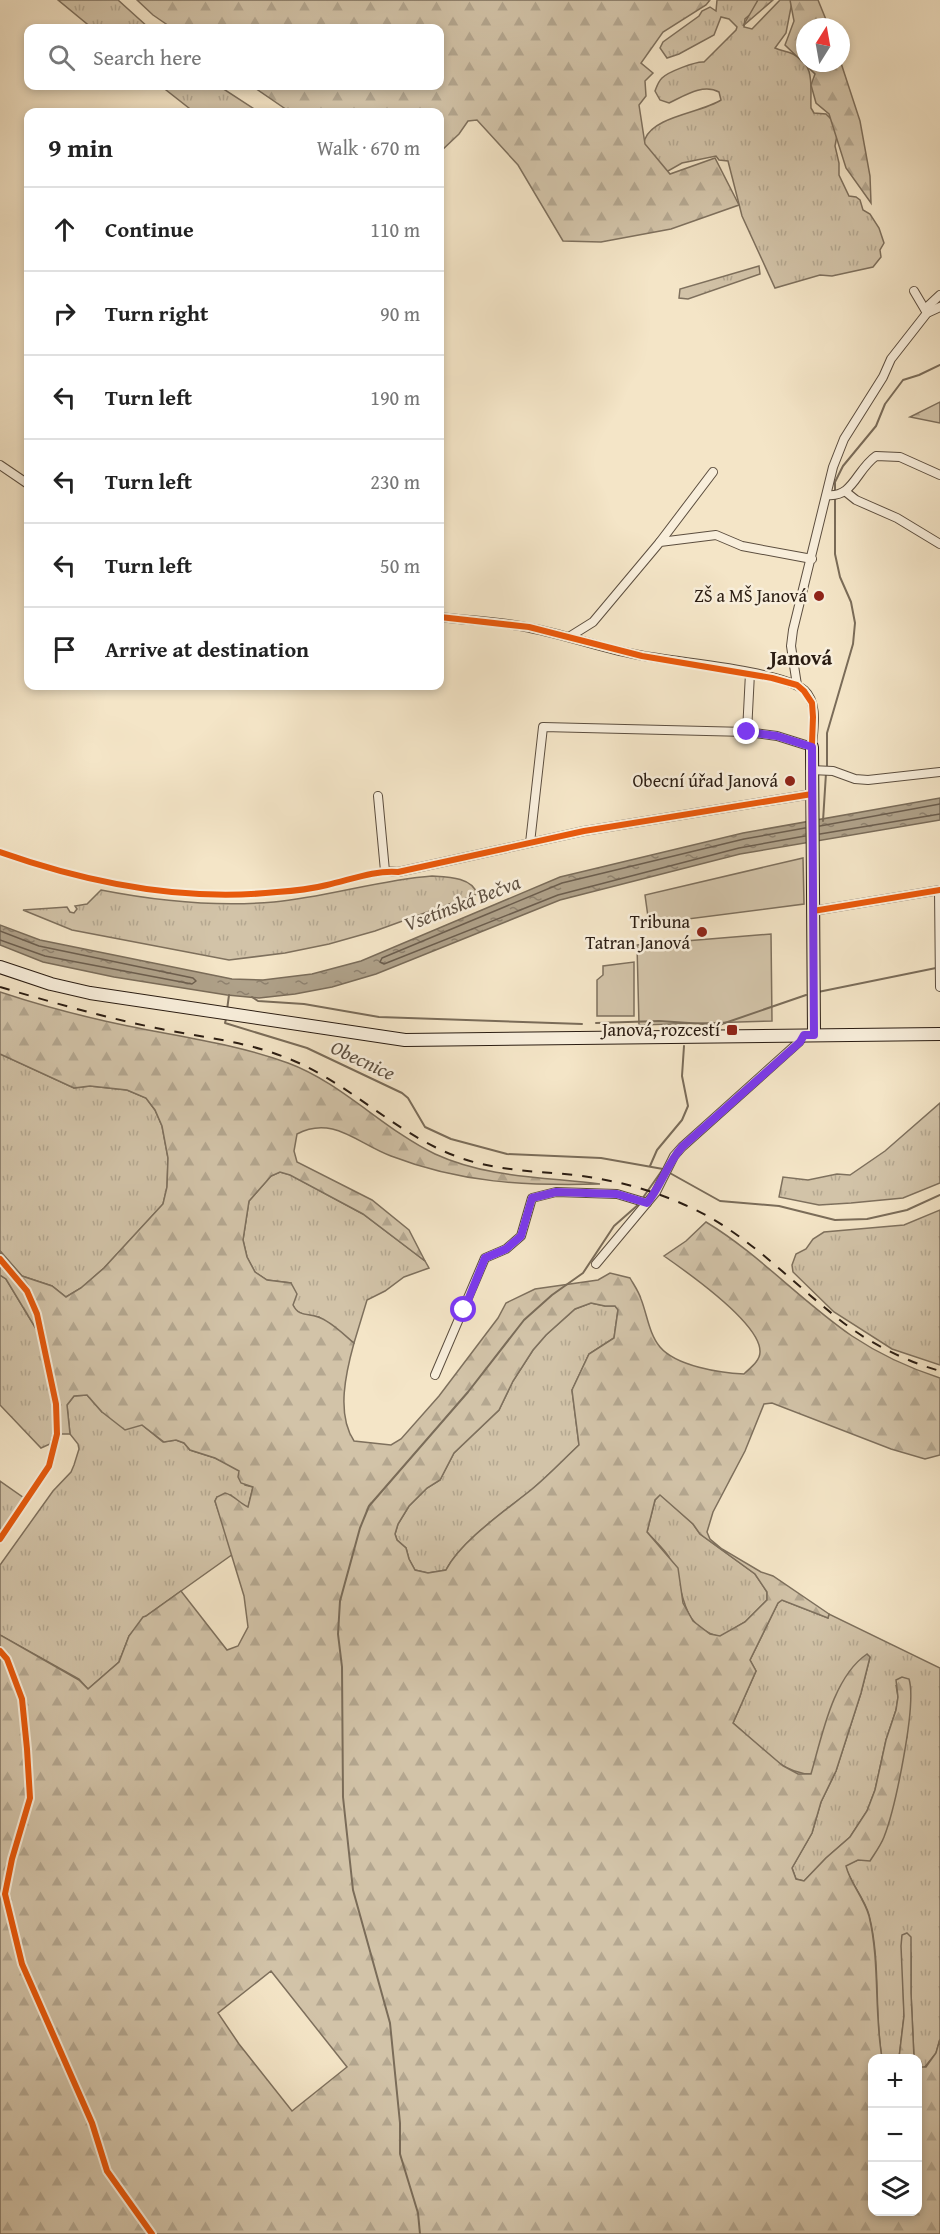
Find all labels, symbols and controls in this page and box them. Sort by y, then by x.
north arrow [796,18,850,72]
search box [24,24,444,90]
icon: search [45,41,78,74]
text: Search here [93,41,202,73]
text: 9 min [48,128,113,167]
text: Walk · 670 m [317,133,420,162]
icon: ahead [48,213,81,246]
text: Continue [105,213,194,245]
text: 110 m [370,215,420,244]
icon: right [48,297,81,330]
text: Turn right [105,297,208,329]
text: 90 m [380,299,420,328]
icon: left [48,381,81,414]
text: Turn left [105,381,192,413]
text: 190 m [370,383,420,412]
icon: left [48,465,81,498]
text: Turn left [105,465,192,497]
text: 230 m [370,467,420,496]
icon: left [48,549,81,582]
text: Turn left [105,549,192,581]
text: 50 m [380,551,420,580]
place label: ZŠ a MŠ Janová [694,582,807,609]
marker: ZŠ a MŠ Janová [812,589,826,603]
icon: arrive [48,633,81,666]
text: Arrive at destination [105,633,309,665]
district label: Janová [767,642,833,673]
route end [733,718,759,744]
place label: Obecní úřad Janová [632,767,778,794]
marker: Obecní úřad Janová [783,774,797,788]
water label: Vsetínská Bečva [399,867,525,938]
place label: Tribuna Tatran Janová [585,908,690,956]
marker: Tribuna Tatran Janová [695,925,709,939]
place label: Janová, rozcestí [600,1016,721,1043]
marker: Janová, rozcestí [725,1023,739,1037]
water label: Obecnice [326,1032,400,1087]
route start [450,1296,476,1322]
map controls [868,2054,922,2216]
button: + [868,2054,922,2108]
button: − [868,2108,922,2162]
button: layers [868,2162,922,2216]

